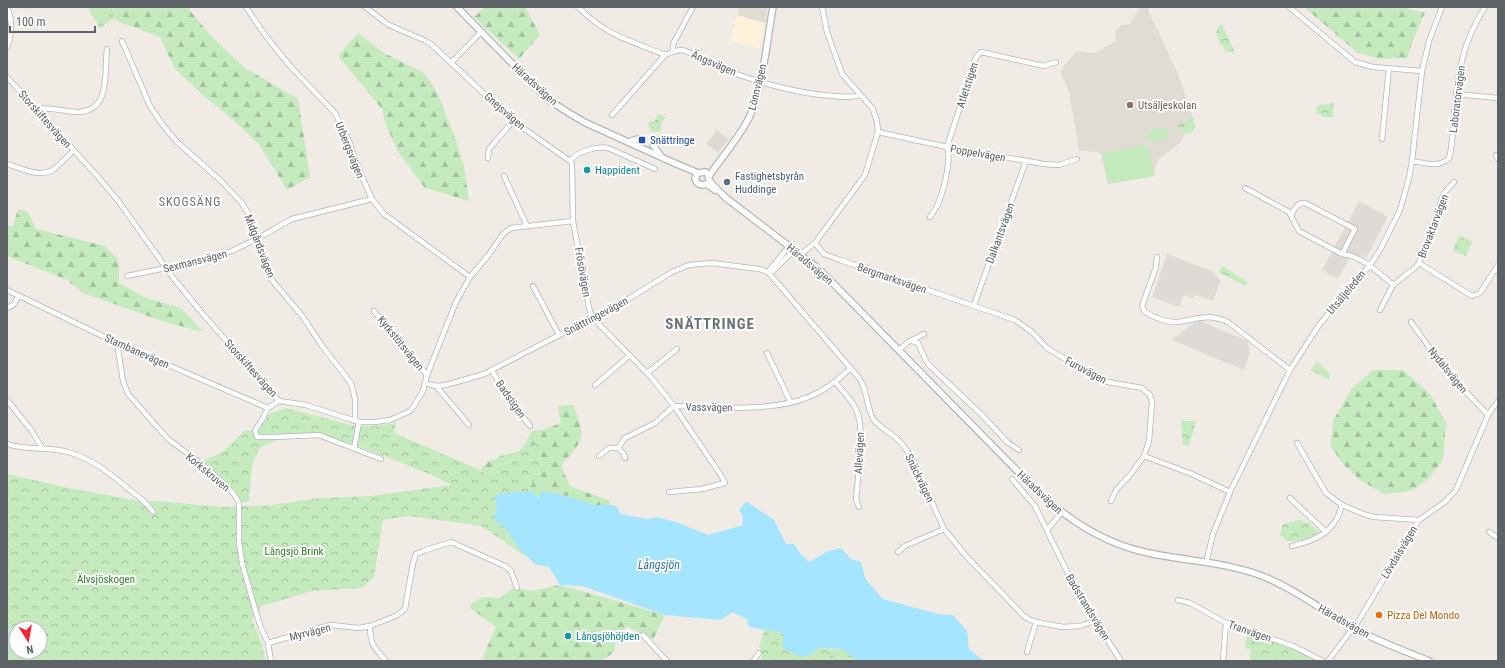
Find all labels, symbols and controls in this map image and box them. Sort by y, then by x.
scale bar [10,8,95,34]
text: 100 m [16,15,46,29]
street label: Ängsvägen [689,48,738,79]
street label: Häradsvägen [509,61,560,108]
street label: Atletstigen [954,61,981,110]
street label: Lönnvägen [745,63,770,112]
street label: Laboratorvägen [1447,65,1468,133]
street label: Storskiftesvägen [15,88,74,151]
street label: Gnejsvägen [481,90,528,133]
place label: Utsäljeskolan [1138,99,1196,112]
marker: Utsäljeskolan [1125,100,1135,110]
street label: Urbergsvägen [332,120,367,180]
place label: Snättringe [650,134,695,147]
marker: Snättringe [637,135,647,145]
street label: Poppelvägen [949,142,1007,165]
place label: Happident [595,164,640,177]
marker: Happident [582,165,592,175]
place label: Fastighetsbyrån Huddinge [735,170,804,196]
marker: Fastighetsbyrån Huddinge [722,177,732,187]
street label: Brovaktarvägen [1415,192,1452,260]
district label: SKOGSÄNG [159,194,221,209]
street label: Dalkantsvägen [983,201,1017,265]
street label: Midgårdsvägen [242,213,278,280]
street label: Häradsvägen [784,241,836,288]
street label: Frösövägen [572,246,593,298]
street label: Sexmansvägen [162,247,228,276]
street label: Bergmarksvägen [855,261,928,296]
street label: Utsäljeleden [1324,268,1369,317]
street label: Snättringevägen [562,294,630,339]
street label: Kyrkstötsvägen [375,313,427,373]
district label: SNÄTTRINGE [665,315,755,333]
street label: Stambanevägen [102,331,171,372]
street label: Storskiftesvägen [221,337,280,400]
street label: Nydalsvägen [1425,345,1470,396]
street label: Furuvägen [1063,354,1109,387]
street label: Badstigen [493,378,528,421]
street label: Vassvägen [685,401,733,414]
street label: Allevägen [852,432,867,474]
street label: Korkskruven [183,450,232,495]
street label: Snäckvägen [902,452,937,505]
street label: Häradsvägen [1014,468,1065,516]
street label: Lövdalsvägen [1379,523,1420,581]
park label: Långsjö Brink [265,545,324,558]
water label: Långsjön [638,558,680,572]
street label: Badstrandsvägen [1063,572,1112,643]
park label: Älvsjöskogen [77,573,135,586]
street label: Häradsvägen [1316,602,1372,641]
place label: Pizza Del Mondo [1387,609,1460,622]
marker: Pizza Del Mondo [1374,610,1384,620]
street label: Tranvägen [1227,618,1273,645]
north arrow [8,620,48,660]
street label: Myrvägen [288,621,332,644]
place label: Långsjöhöjden [576,630,640,643]
marker: Långsjöhöjden [563,631,573,641]
text: N [25,642,34,656]

